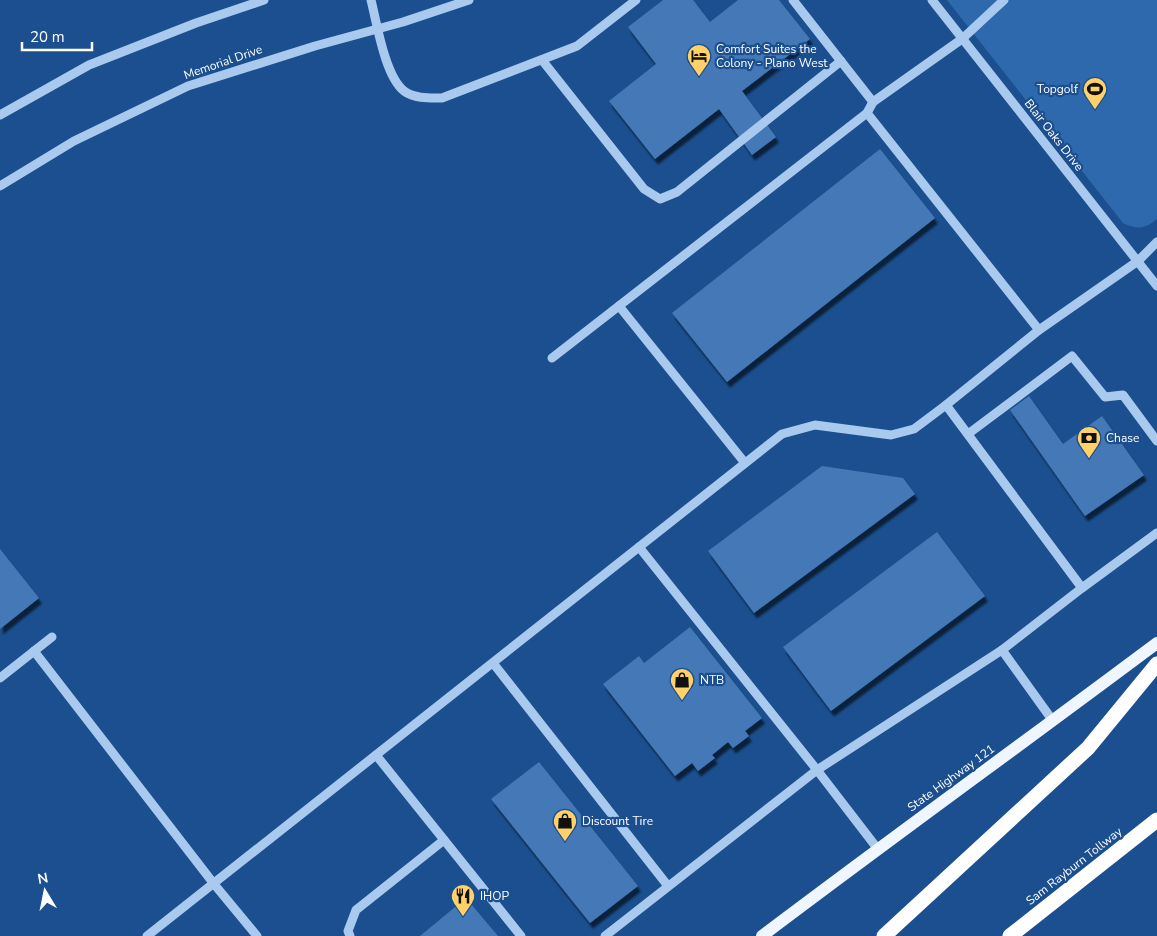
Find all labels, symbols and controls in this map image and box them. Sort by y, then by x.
scale bar [22,20,92,52]
text: 20 m [30,27,65,47]
street label: Memorial Drive [182,41,264,83]
place label: Comfort Suites the Colony - Plano West [716,41,828,71]
hotel icon: Comfort Suites the Colony - Plano West [686,43,712,77]
sports icon: Topgolf [1082,76,1108,110]
place label: Topgolf [1037,81,1079,97]
street label: Blair Oaks Drive [1021,96,1087,174]
bank icon: Chase [1076,425,1102,459]
place label: Chase [1106,430,1139,446]
shop icon: NTB [669,667,695,701]
place label: NTB [700,672,724,688]
street label: State Highway 121 [904,741,998,815]
shop icon: Discount Tire [552,808,578,842]
place label: Discount Tire [582,813,653,829]
street label: Sam Rayburn Tollway [1023,823,1126,909]
north arrow [20,866,70,916]
text: N [36,868,50,889]
restaurant icon: IHOP [450,883,476,917]
place label: IHOP [480,888,509,904]

